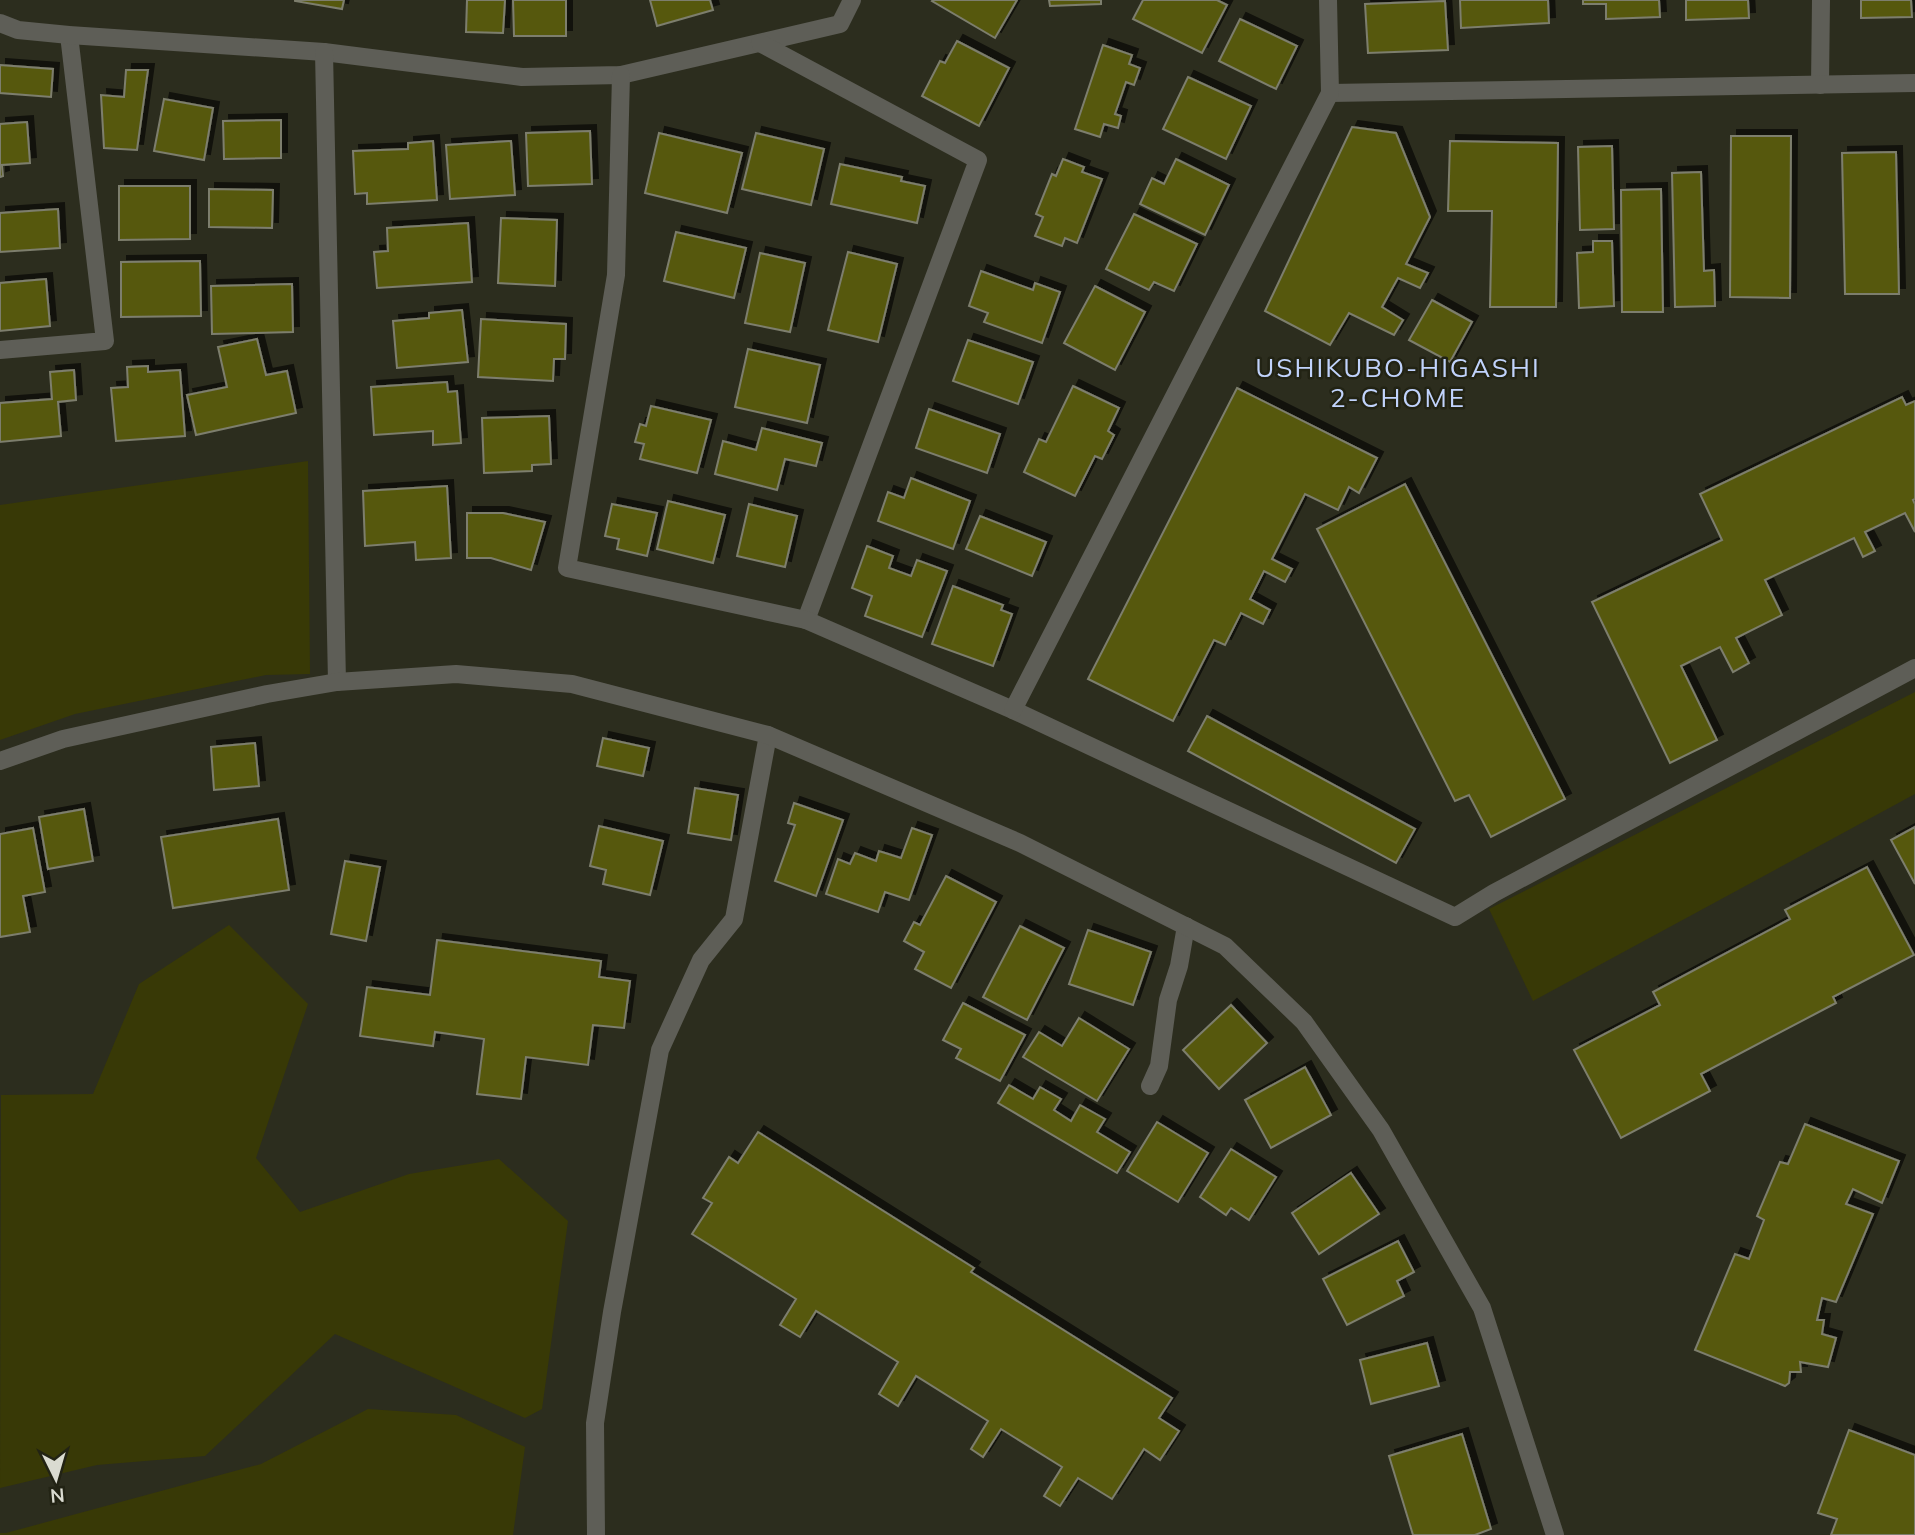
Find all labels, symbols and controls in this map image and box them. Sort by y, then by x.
district label: USHIKUBO-HIGASHI 2-CHOME [1255,351,1541,414]
north arrow [21,1444,91,1514]
text: N [49,1483,66,1509]

